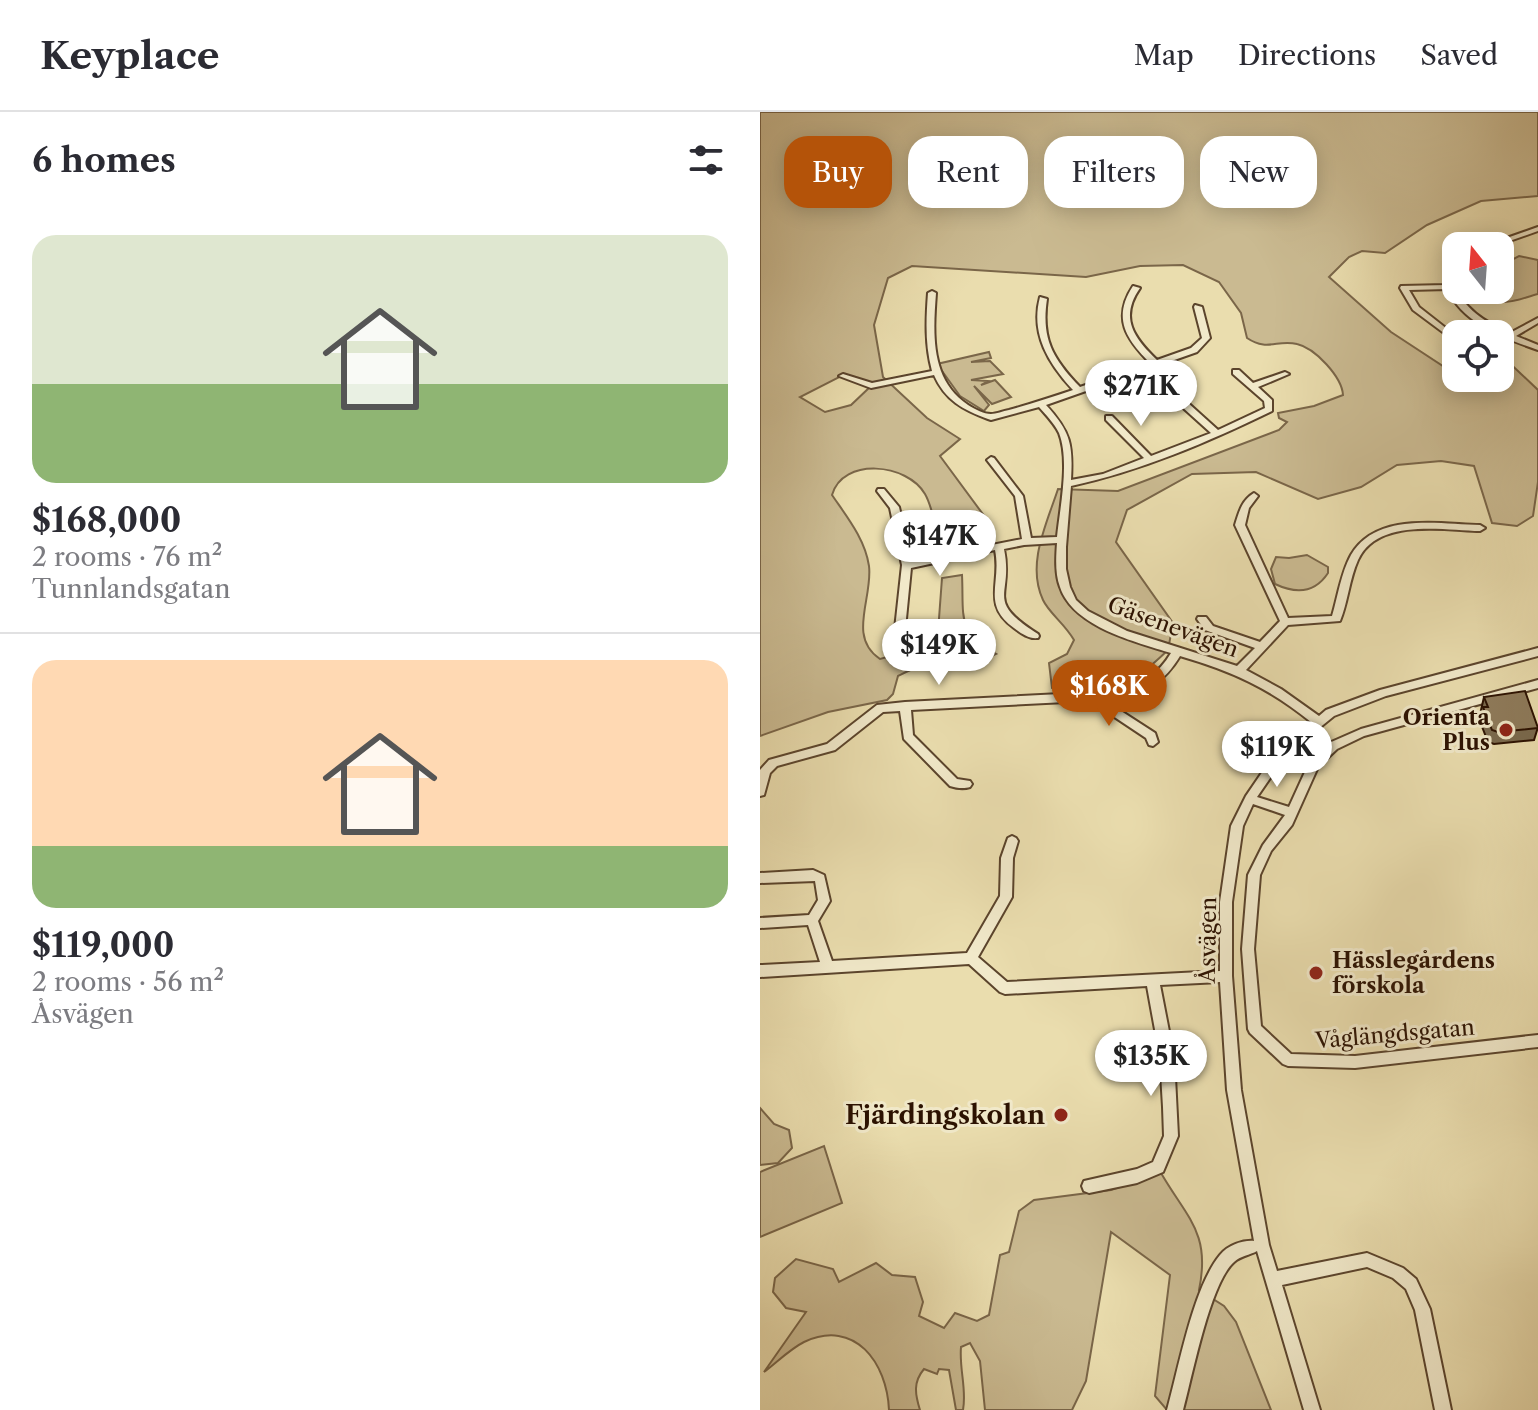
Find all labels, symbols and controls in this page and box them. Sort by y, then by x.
text: Keyplace [40,32,219,79]
text: Map [1134,38,1194,72]
text: Directions [1238,38,1376,72]
text: Saved [1420,38,1498,72]
chip: Buy [784,136,892,208]
chip: Rent [908,136,1028,208]
chip: Filters [1044,136,1184,208]
chip: New [1200,136,1317,208]
icon: filters [684,138,728,182]
text: 6 homes [32,139,176,181]
north arrow [1442,232,1514,304]
map controls [1442,232,1514,392]
icon: home [308,287,452,431]
button: locate [1442,320,1514,392]
pin: $271K [1085,360,1197,428]
text: $271K [1103,370,1179,402]
text: $168,000 [32,499,181,541]
pin: $147K [884,510,996,578]
text: $147K [902,520,978,552]
text: 2 rooms · 76 m² [32,541,222,573]
text: Tunnlandsgatan [32,573,231,605]
street label: Gäsenevägen [1104,591,1242,663]
pin: $149K [883,619,995,687]
text: $149K [900,629,978,661]
pin: $168K [1053,660,1165,728]
text: $168K [1070,670,1148,702]
place label: Orienta Plus [1403,704,1490,756]
icon: home [308,712,452,856]
pin: $119K [1221,721,1333,789]
marker: Orienta Plus [1497,721,1515,739]
text: $119K [1240,731,1314,763]
street label: Åsvägen [1193,896,1222,984]
text: $119,000 [32,924,174,966]
place label: Hässlegårdens förskola [1332,947,1495,999]
marker: Hässlegårdens förskola [1307,964,1325,982]
text: 2 rooms · 56 m² [32,966,224,998]
text: Åsvägen [32,998,134,1030]
street label: Våglängdsgatan [1313,1014,1476,1054]
pin: $135K [1095,1030,1207,1098]
text: $135K [1113,1040,1189,1072]
place label: Fjärdingskolan [845,1099,1045,1131]
marker: Fjärdingskolan [1052,1106,1070,1124]

